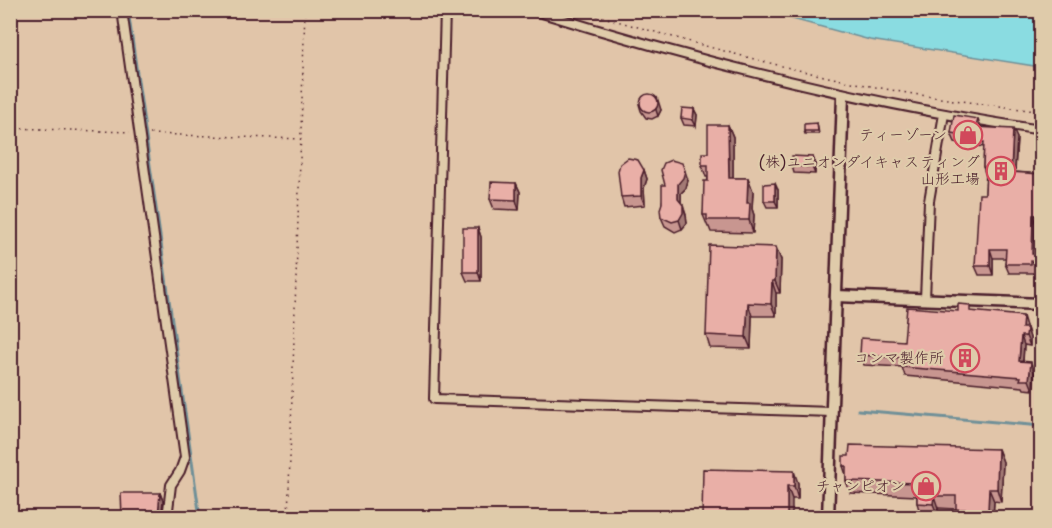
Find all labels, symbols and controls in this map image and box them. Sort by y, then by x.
shop icon: ティーゾーン [952,119,984,151]
place label: ティーゾーン [859,125,947,145]
place label: (株)ユニオンダイキャスティング 山形工場 [759,152,980,189]
building icon: (株)ユニオンダイキャスティング 山形工場 [985,155,1017,187]
building icon: コンマ製作所 [949,342,981,374]
place label: コンマ製作所 [854,348,944,368]
shop icon: チャンピオン [910,470,942,502]
place label: チャンピオン [815,476,905,496]

